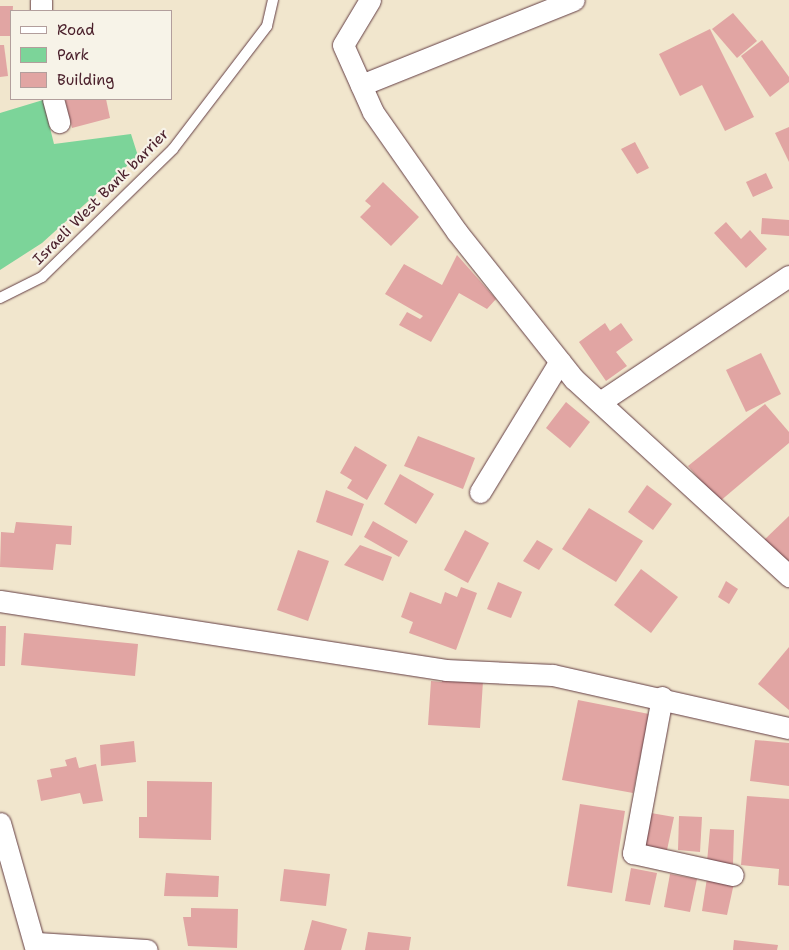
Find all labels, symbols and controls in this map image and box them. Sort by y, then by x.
legend [10,10,172,100]
text: Road [57,20,95,40]
text: Park [57,45,89,65]
text: Building [57,70,114,90]
street label: Israeli West Bank barrier [29,125,173,269]

